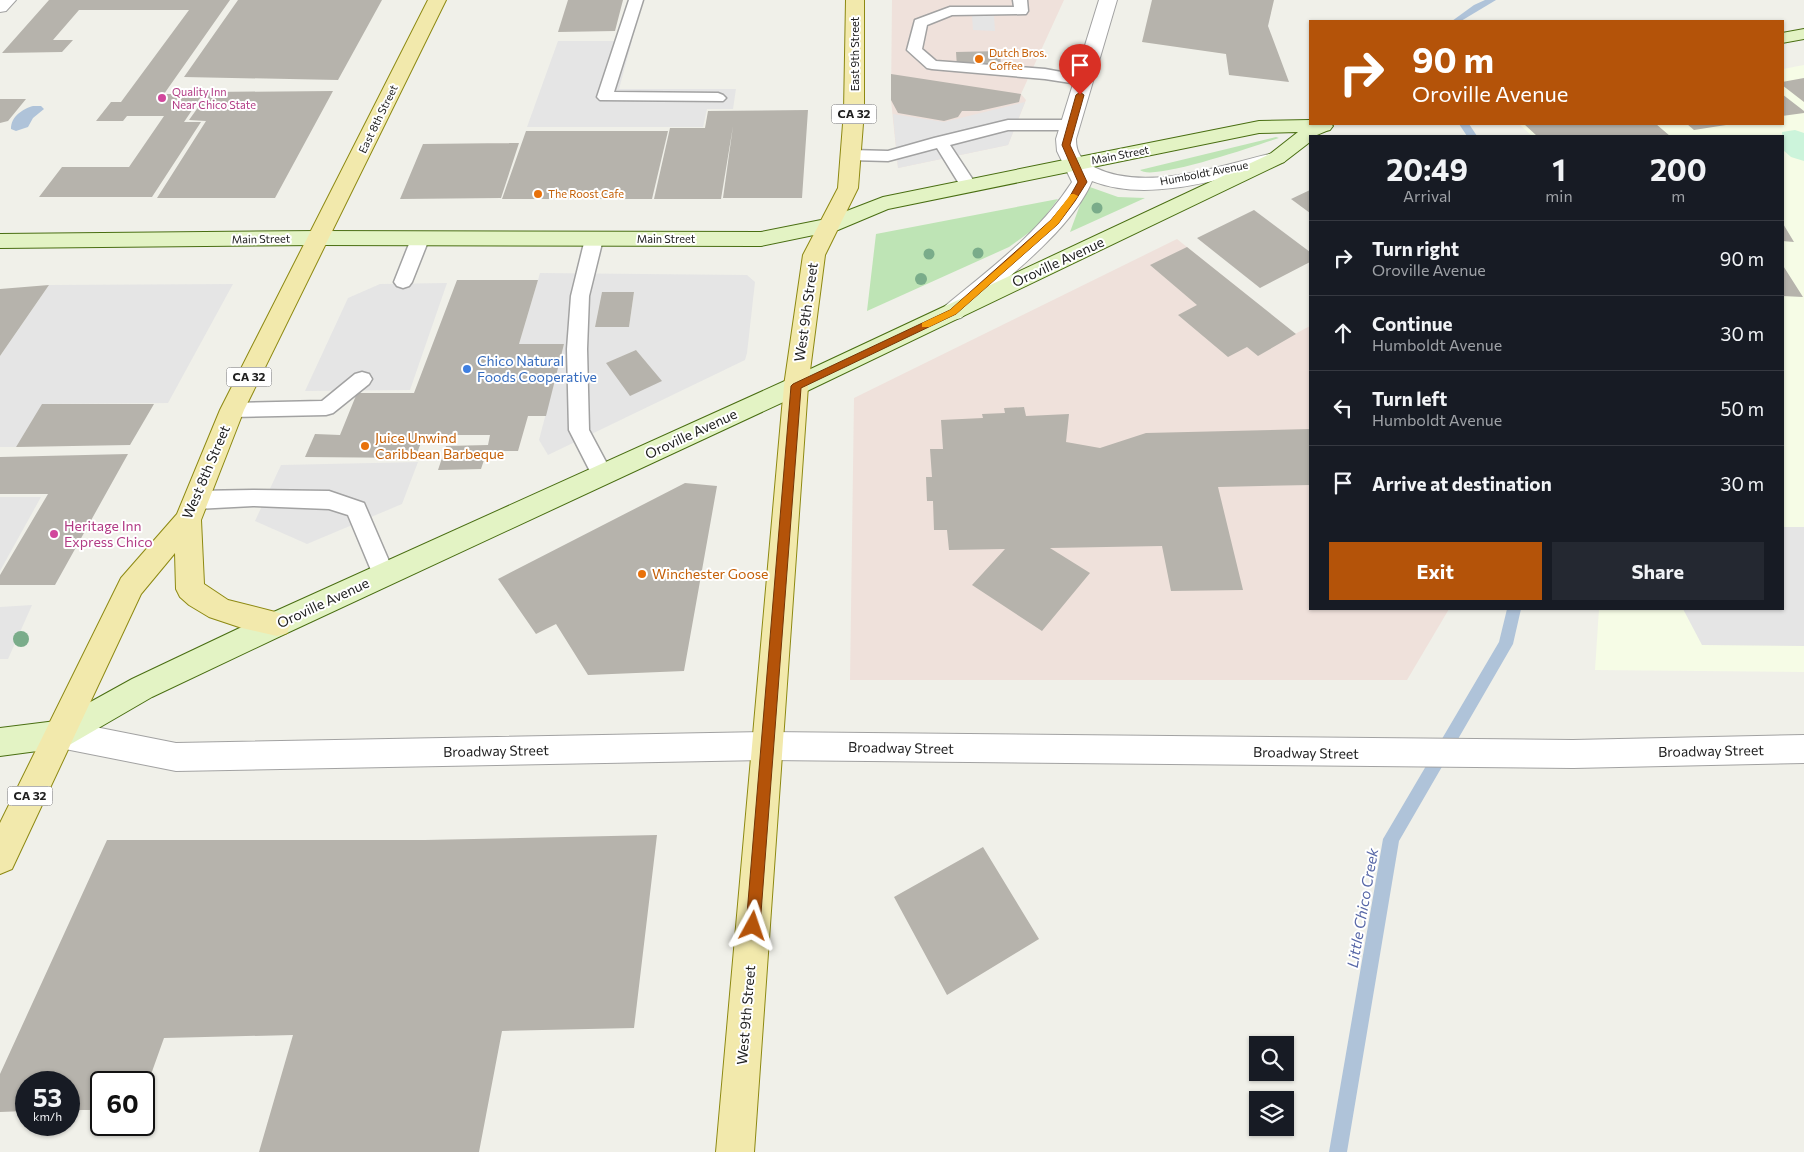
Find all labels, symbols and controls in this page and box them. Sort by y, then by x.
street label: East 9th Street [848,16,861,91]
text: 90 m [1412,37,1494,80]
icon: right [1329,40,1394,105]
pin [1059,44,1101,95]
place label: Dutch Bros. Coffee [989,46,1047,72]
icon: arrive [1066,51,1094,79]
marker: Dutch Bros. Coffee [973,53,985,65]
text: Oroville Avenue [1412,80,1568,107]
street label: East 8th Street [355,82,400,155]
place label: Quality Inn Near Chico State [172,85,256,111]
marker: Quality Inn Near Chico State [156,92,168,104]
road number: CA 32 [832,105,876,124]
street label: Main Street [1090,142,1150,166]
text: 20:49 [1386,150,1468,187]
text: 1 [1552,150,1566,187]
text: 200 [1650,150,1707,187]
street label: Humboldt Avenue [1159,158,1249,187]
text: Arrival [1403,186,1451,205]
text: min [1545,186,1573,205]
text: m [1671,186,1685,205]
place label: The Roost Cafe [548,187,624,200]
marker: The Roost Cafe [532,188,544,200]
street label: Main Street [232,231,291,246]
street label: Main Street [637,232,696,245]
street label: Oroville Avenue [1009,233,1106,290]
text: Turn right [1372,237,1459,260]
icon: right [1329,244,1357,272]
text: 90 m [1720,247,1764,270]
text: Oroville Avenue [1372,260,1486,279]
street label: West 9th Street [790,261,821,363]
text: Continue [1372,312,1452,335]
icon: ahead [1329,319,1357,347]
text: 30 m [1721,322,1764,345]
text: Humboldt Avenue [1372,335,1502,354]
place label: Chico Natural Foods Cooperative [477,352,597,385]
marker: Chico Natural Foods Cooperative [461,363,473,375]
road number: CA 32 [226,368,272,387]
text: Turn left [1372,387,1447,410]
icon: left [1329,394,1357,422]
text: 50 m [1720,397,1764,420]
street label: Oroville Avenue [642,405,739,462]
text: Humboldt Avenue [1372,410,1502,429]
street label: West 8th Street [178,422,233,521]
place label: Juice Unwind Caribbean Barbeque [375,429,504,462]
marker: Juice Unwind Caribbean Barbeque [359,440,371,452]
icon: arrive [1329,469,1357,497]
text: Arrive at destination [1372,472,1552,495]
text: 30 m [1721,472,1764,495]
place label: Heritage Inn Express Chico [64,517,153,550]
marker: Heritage Inn Express Chico [48,528,60,540]
button: Exit [1329,542,1542,600]
button: Share [1552,542,1764,600]
place label: Winchester Goose [652,565,768,582]
marker: Winchester Goose [636,568,648,580]
street label: Oroville Avenue [274,574,371,631]
street label: Broadway Street [848,738,954,757]
street label: Broadway Street [443,741,549,760]
street label: Broadway Street [1658,741,1764,760]
street label: Broadway Street [1253,743,1359,762]
road number: CA 32 [8,786,52,806]
water label: Little Chico Creek [1343,846,1382,969]
position arrow [726,899,778,951]
street label: West 9th Street [733,964,758,1065]
map controls [1249,1036,1294,1136]
button: search [1249,1036,1294,1081]
speed limit sign: 60 [90,1071,155,1136]
text: 53 [33,1082,62,1112]
button: layers [1249,1091,1294,1136]
text: km/h [33,1109,62,1123]

